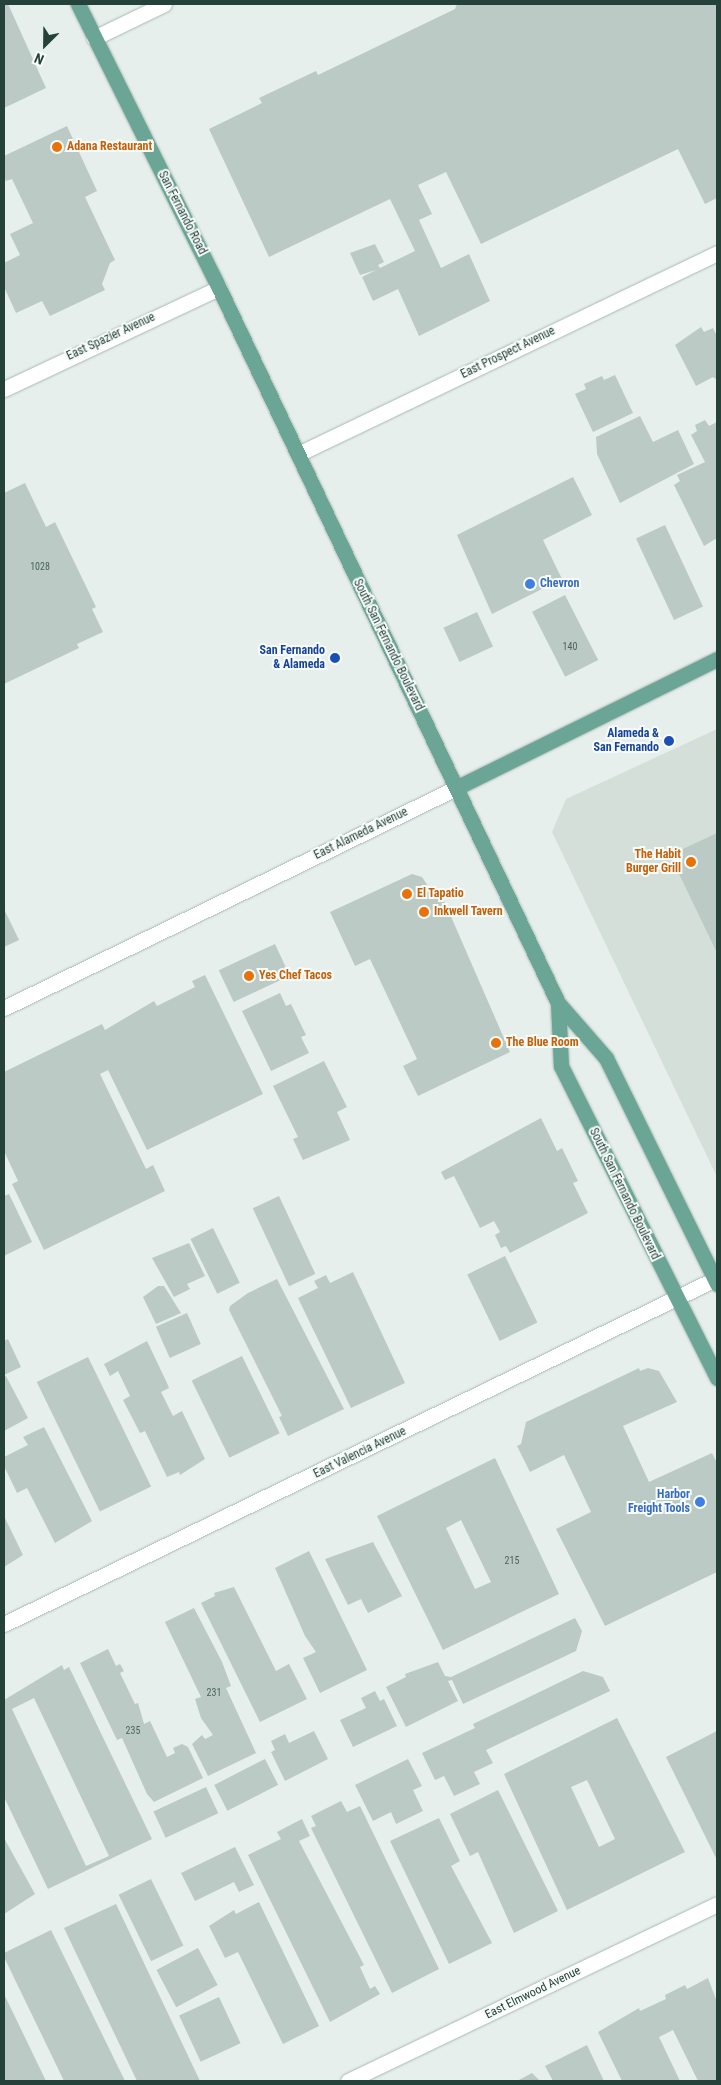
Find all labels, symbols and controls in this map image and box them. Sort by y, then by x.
north arrow [20,20,70,70]
text: N [32,50,46,68]
place label: Adana Restaurant [67,140,152,154]
marker: Adana Restaurant [51,141,63,153]
street label: San Fernando Road [155,169,209,257]
street label: East Spazier Avenue [64,310,158,364]
street label: East Prospect Avenue [459,324,557,382]
house number: 1028 [30,561,50,573]
street label: South San Fernando Boulevard [350,577,426,713]
place label: Chevron [540,577,579,591]
marker: Chevron [524,578,536,590]
house number: 140 [563,641,577,653]
place label: San Fernando & Alameda [260,644,325,672]
marker: San Fernando & Alameda [329,652,341,664]
place label: Alameda & San Fernando [594,727,659,755]
marker: Alameda & San Fernando [663,735,675,747]
street label: East Alameda Avenue [312,805,410,863]
place label: The Habit Burger Grill [626,848,681,876]
marker: The Habit Burger Grill [685,856,697,868]
place label: El Tapatio [417,887,464,901]
marker: El Tapatio [401,888,413,900]
place label: Inkwell Tavern [434,905,503,919]
marker: Inkwell Tavern [418,906,430,918]
place label: Yes Chef Tacos [259,969,332,983]
marker: Yes Chef Tacos [243,970,255,982]
place label: The Blue Room [506,1036,579,1050]
marker: The Blue Room [490,1037,502,1049]
street label: South San Fernando Boulevard [586,1126,662,1262]
street label: East Valencia Avenue [311,1424,409,1482]
place label: Harbor Freight Tools [628,1488,690,1516]
marker: Harbor Freight Tools [694,1496,706,1508]
house number: 215 [505,1555,519,1567]
house number: 231 [207,1687,221,1699]
house number: 235 [126,1725,140,1737]
street label: East Elmwood Avenue [483,1964,583,2022]

